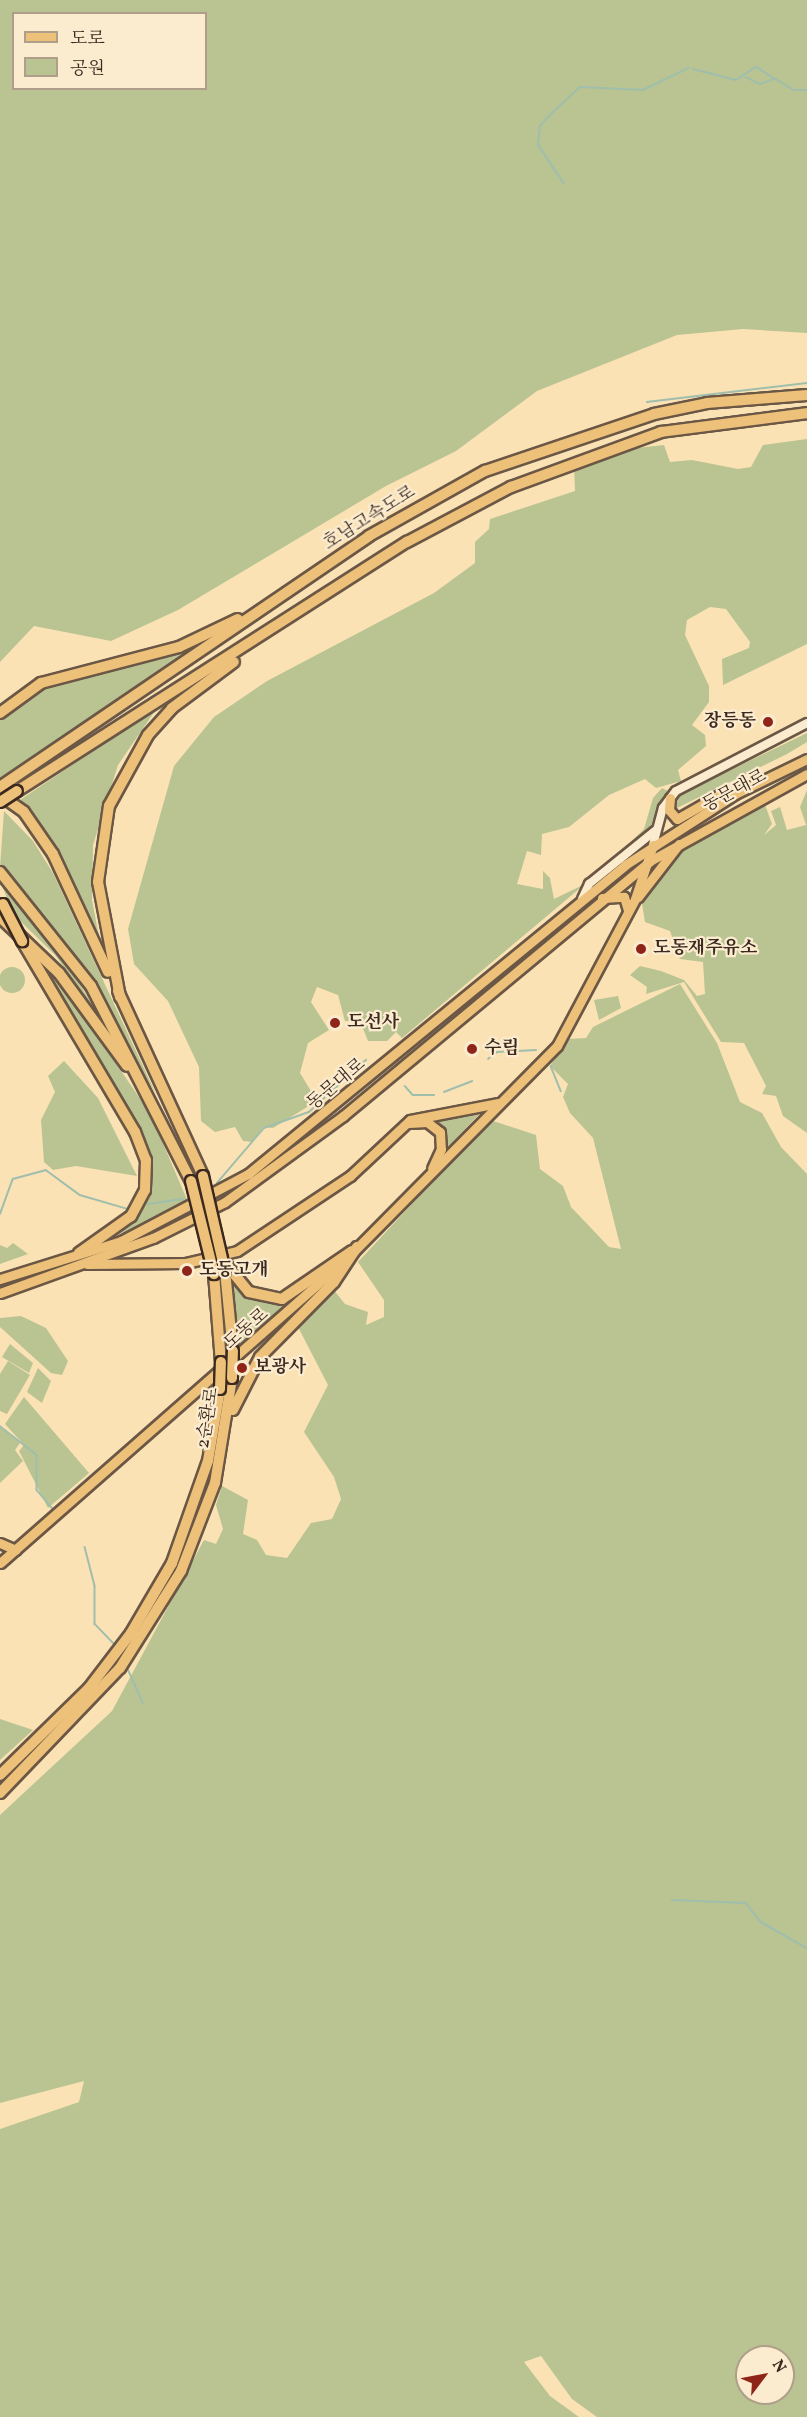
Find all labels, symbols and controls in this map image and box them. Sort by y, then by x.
legend [12,12,207,90]
text: 도로 [70,27,105,52]
text: 공원 [70,57,105,82]
street label: 호남고속도로 [320,482,420,556]
place label: 장등동 [704,711,756,733]
marker: 장등동 [761,715,775,729]
street label: 동문대로 [699,766,771,818]
place label: 도동재주유소 [653,938,757,960]
marker: 도동재주유소 [634,942,648,956]
place label: 도선사 [347,1012,399,1034]
marker: 도선사 [328,1016,342,1030]
place label: 수림 [484,1038,519,1060]
marker: 수림 [465,1042,479,1056]
street label: 동문대로 [303,1054,371,1116]
place label: 도동고개 [199,1260,269,1282]
marker: 도동고개 [180,1264,194,1278]
street label: 도동로 [220,1305,274,1355]
place label: 보광사 [254,1357,306,1379]
marker: 보광사 [235,1361,249,1375]
street label: 2순환로 [193,1386,225,1450]
north arrow [735,2345,795,2405]
text: N [766,2356,791,2377]

